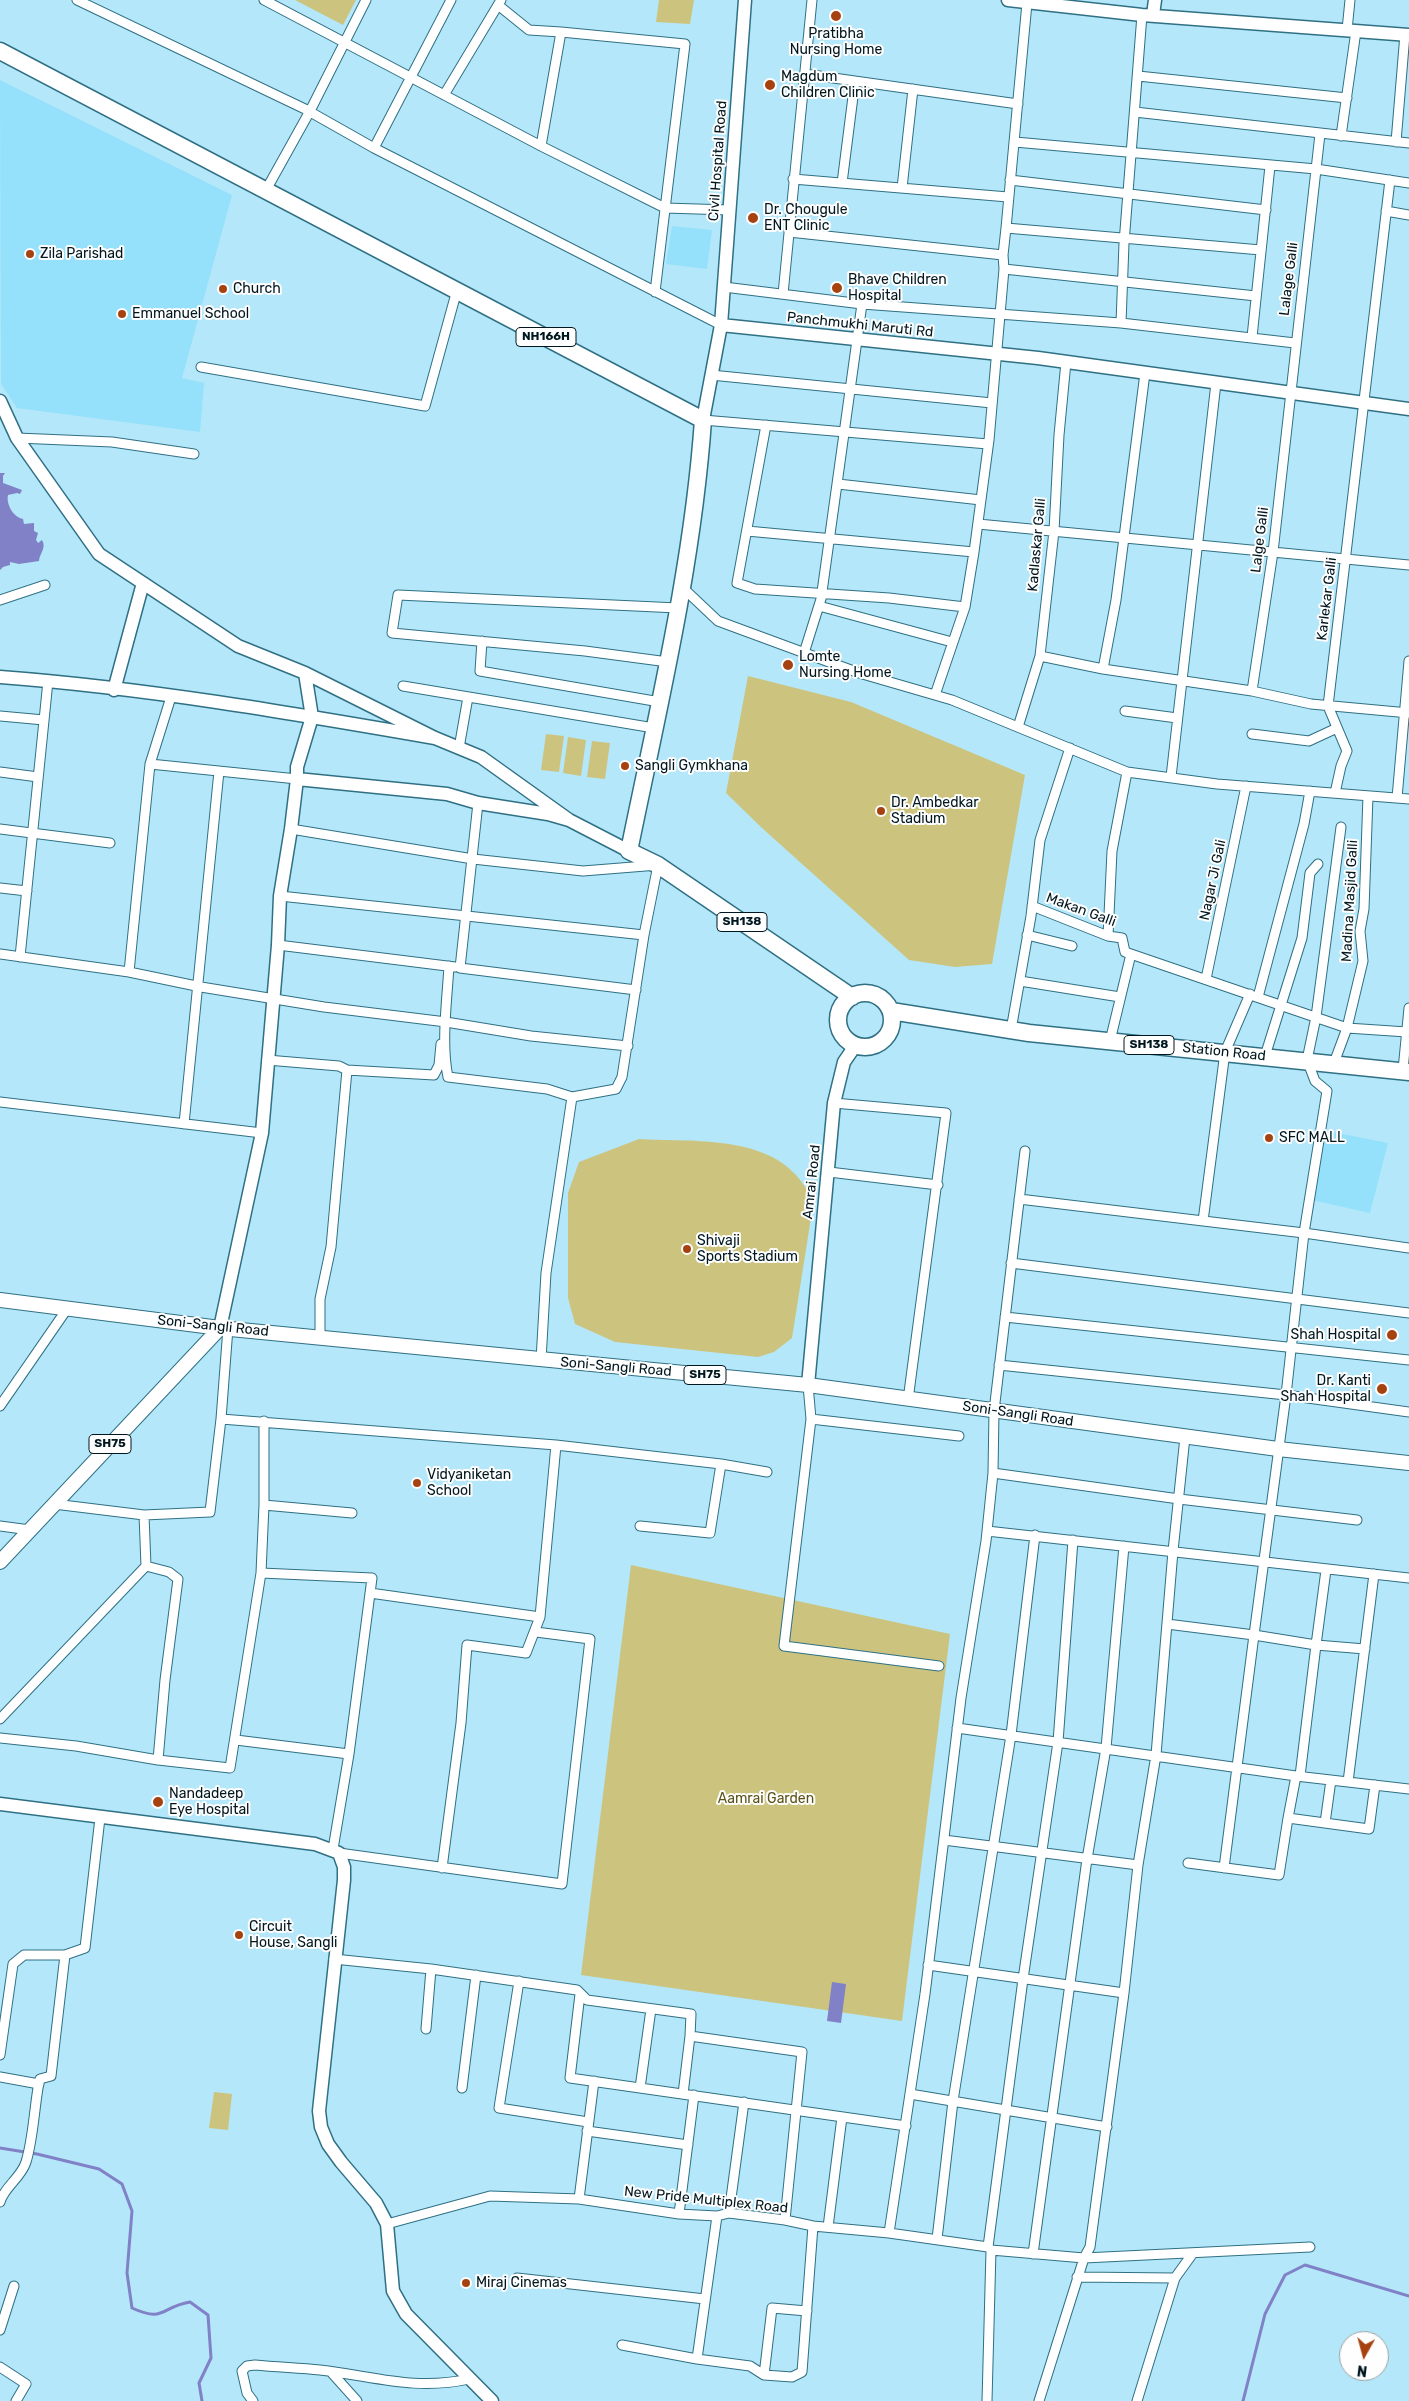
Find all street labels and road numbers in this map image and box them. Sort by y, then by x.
street label: Civil Hospital Road [705,100,731,222]
street label: Lalage Galli [1276,241,1302,317]
street label: Panchmukhi Maruti Rd [786,309,934,341]
road number: NH166H [516,328,576,347]
street label: Kadlaskar Galli [1025,498,1049,592]
street label: Lalge Galli [1248,506,1272,574]
street label: Karlekar Galli [1314,556,1340,642]
street label: Nagar Ji Gali [1196,838,1230,922]
street label: Madina Masjid Galli [1338,839,1362,963]
street label: Makan Galli [1044,890,1118,930]
road number: SH138 [717,912,767,932]
road number: SH138 [1124,1036,1174,1054]
street label: Station Road [1181,1039,1267,1065]
street label: Amrai Road [800,1144,824,1220]
street label: Soni-Sangli Road [157,1312,269,1340]
street label: Soni-Sangli Road [560,1354,672,1380]
road number: SH75 [684,1366,726,1384]
street label: Soni-Sangli Road [961,1398,1075,1430]
road number: SH75 [89,1435,131,1454]
street label: New Pride Multiplex Road [623,2183,789,2217]

